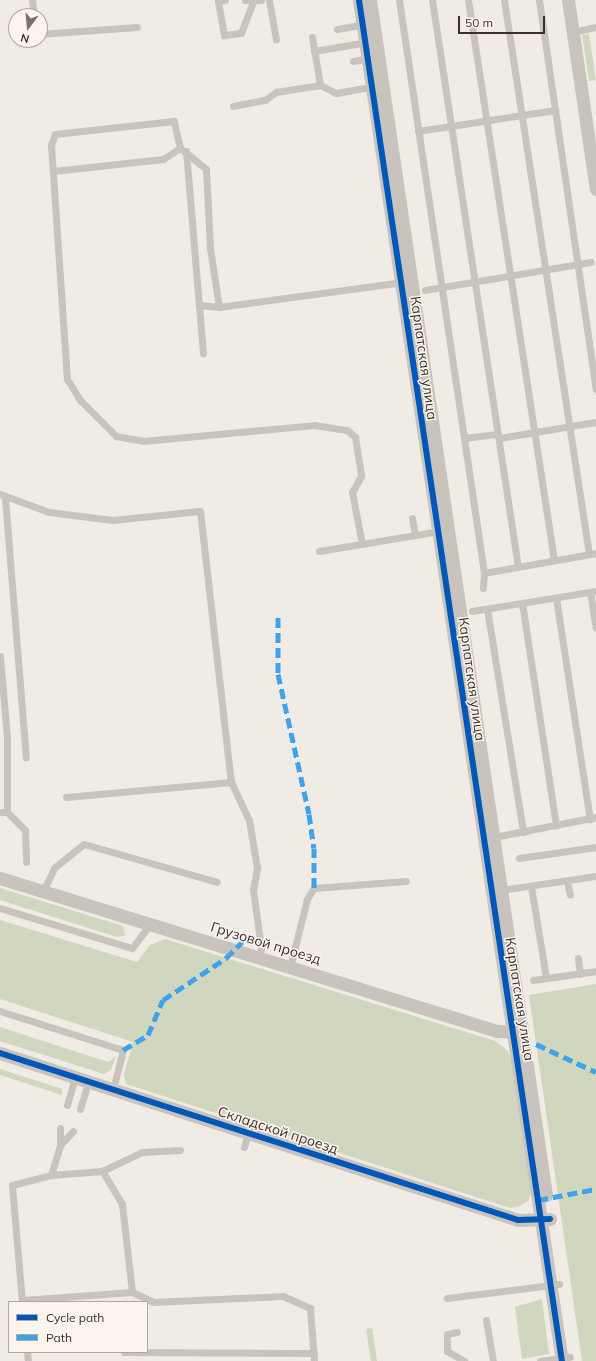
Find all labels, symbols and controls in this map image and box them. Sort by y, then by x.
north arrow [8,8,48,48]
scale bar [460,8,547,34]
text: 50 m [465,15,493,30]
text: N [19,31,31,46]
street label: Карпатская улица [407,295,441,421]
street label: Карпатская улица [455,616,489,742]
street label: Грузовой проезд [209,918,323,968]
street label: Карпатская улица [502,936,538,1062]
street label: Складской проезд [216,1103,340,1157]
legend [8,1301,148,1353]
text: Cycle path [46,1310,104,1325]
text: Path [46,1330,72,1345]

